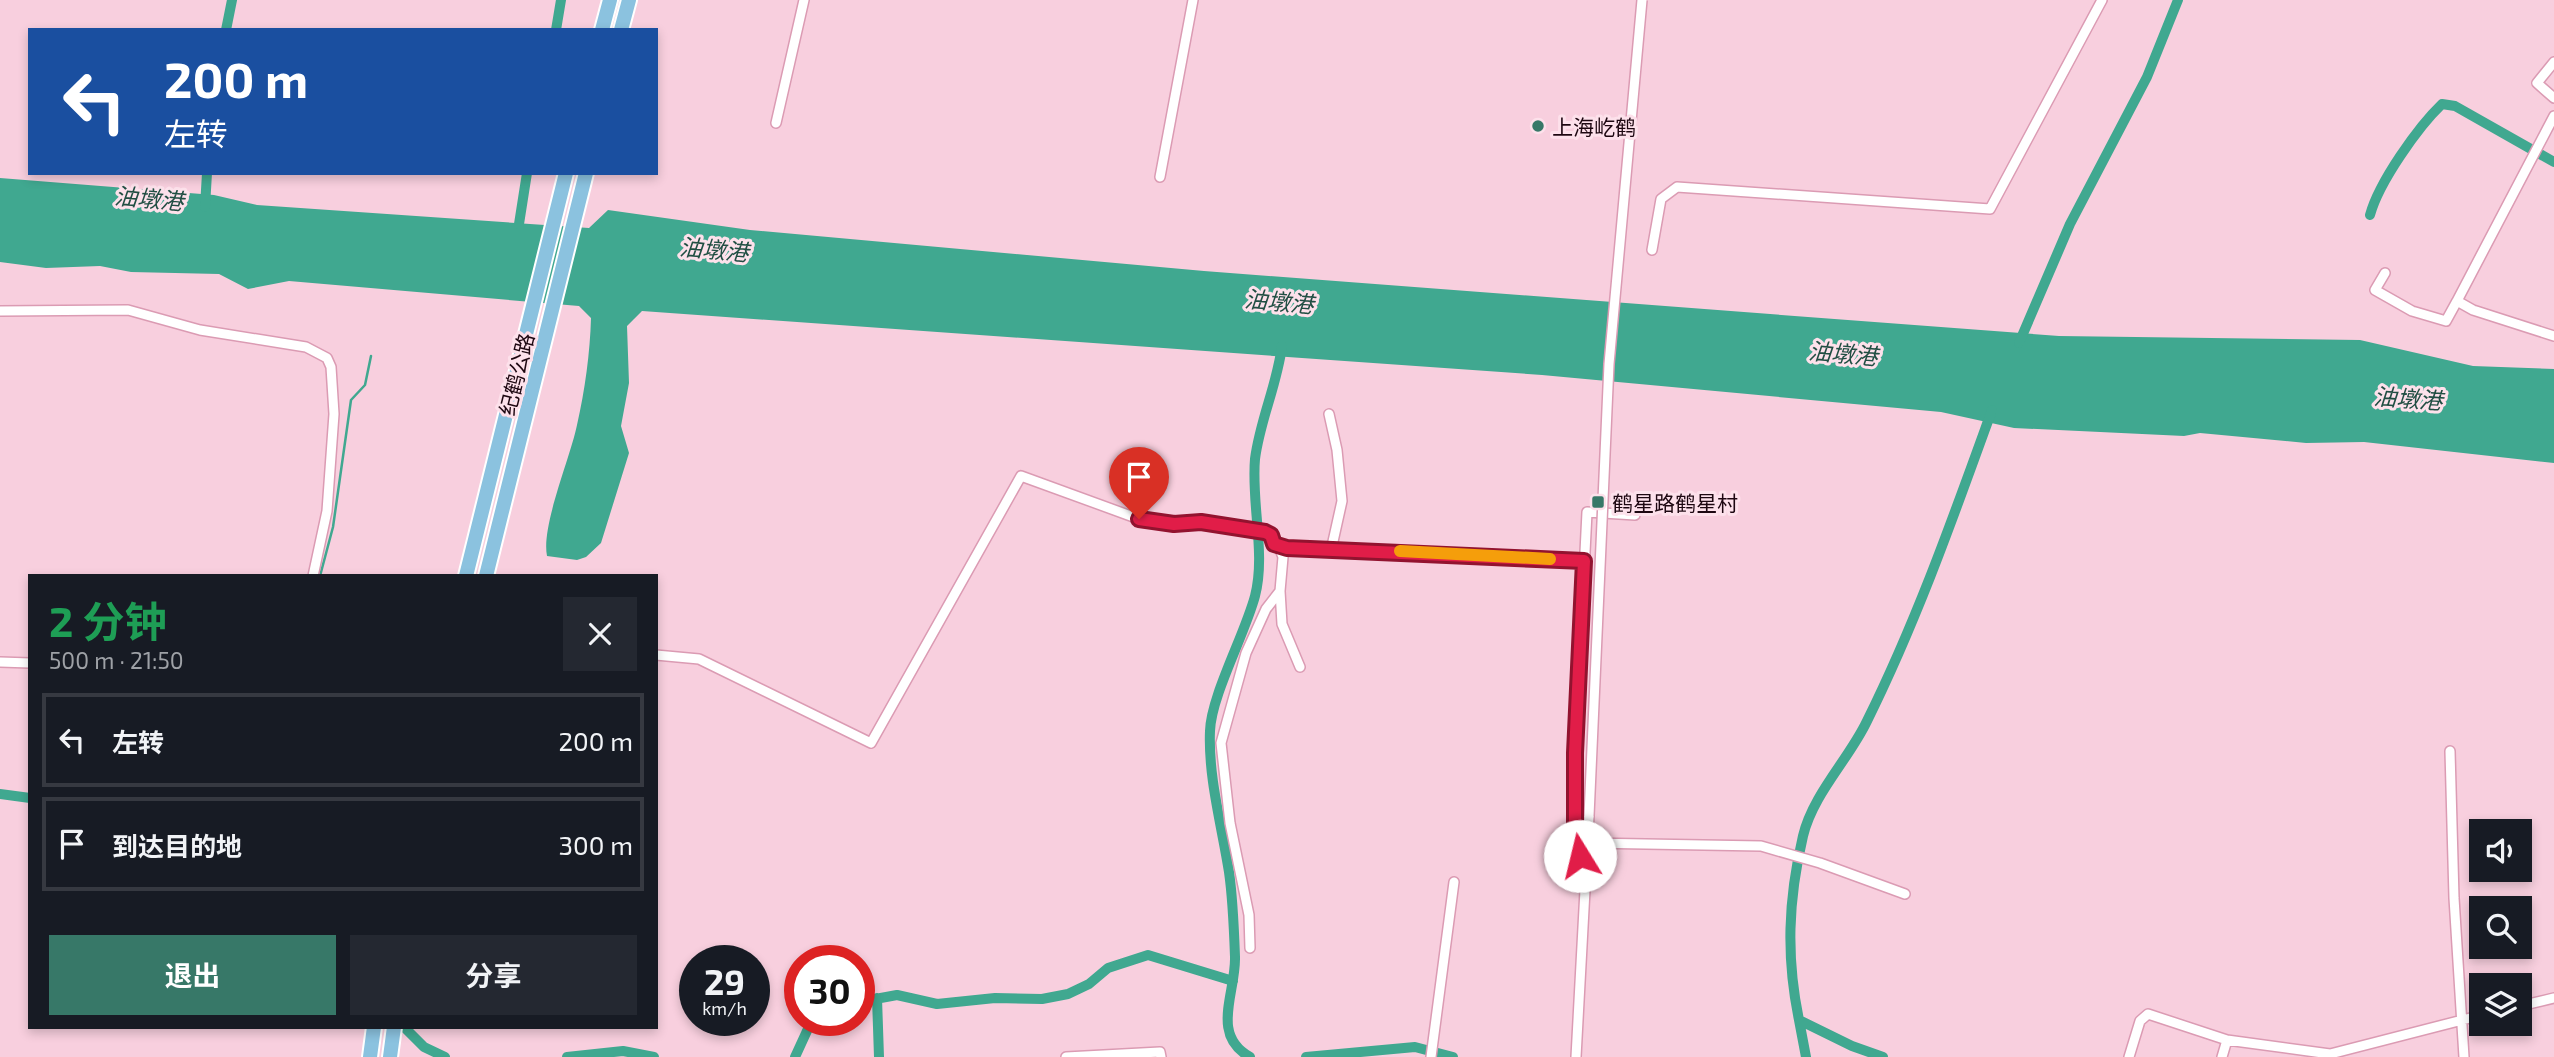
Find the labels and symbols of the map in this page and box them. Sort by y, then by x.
place label: 上海屹鹤 [1552,114,1636,139]
marker: 上海屹鹤 [1530,118,1546,134]
water label: 油墩港 [113,181,188,215]
water label: 油墩港 [678,232,753,266]
water label: 油墩港 [1243,284,1318,318]
street label: 纪鹤公路 [494,330,538,418]
water label: 油墩港 [1807,336,1882,370]
water label: 油墩港 [2373,382,2446,415]
pin [1109,447,1169,519]
place label: 鹤星路鹤星村 [1612,490,1738,515]
marker: 鹤星路鹤星村 [1590,494,1606,510]
position arrow [1543,819,1617,893]
speed limit sign: 30 [784,945,875,1036]

